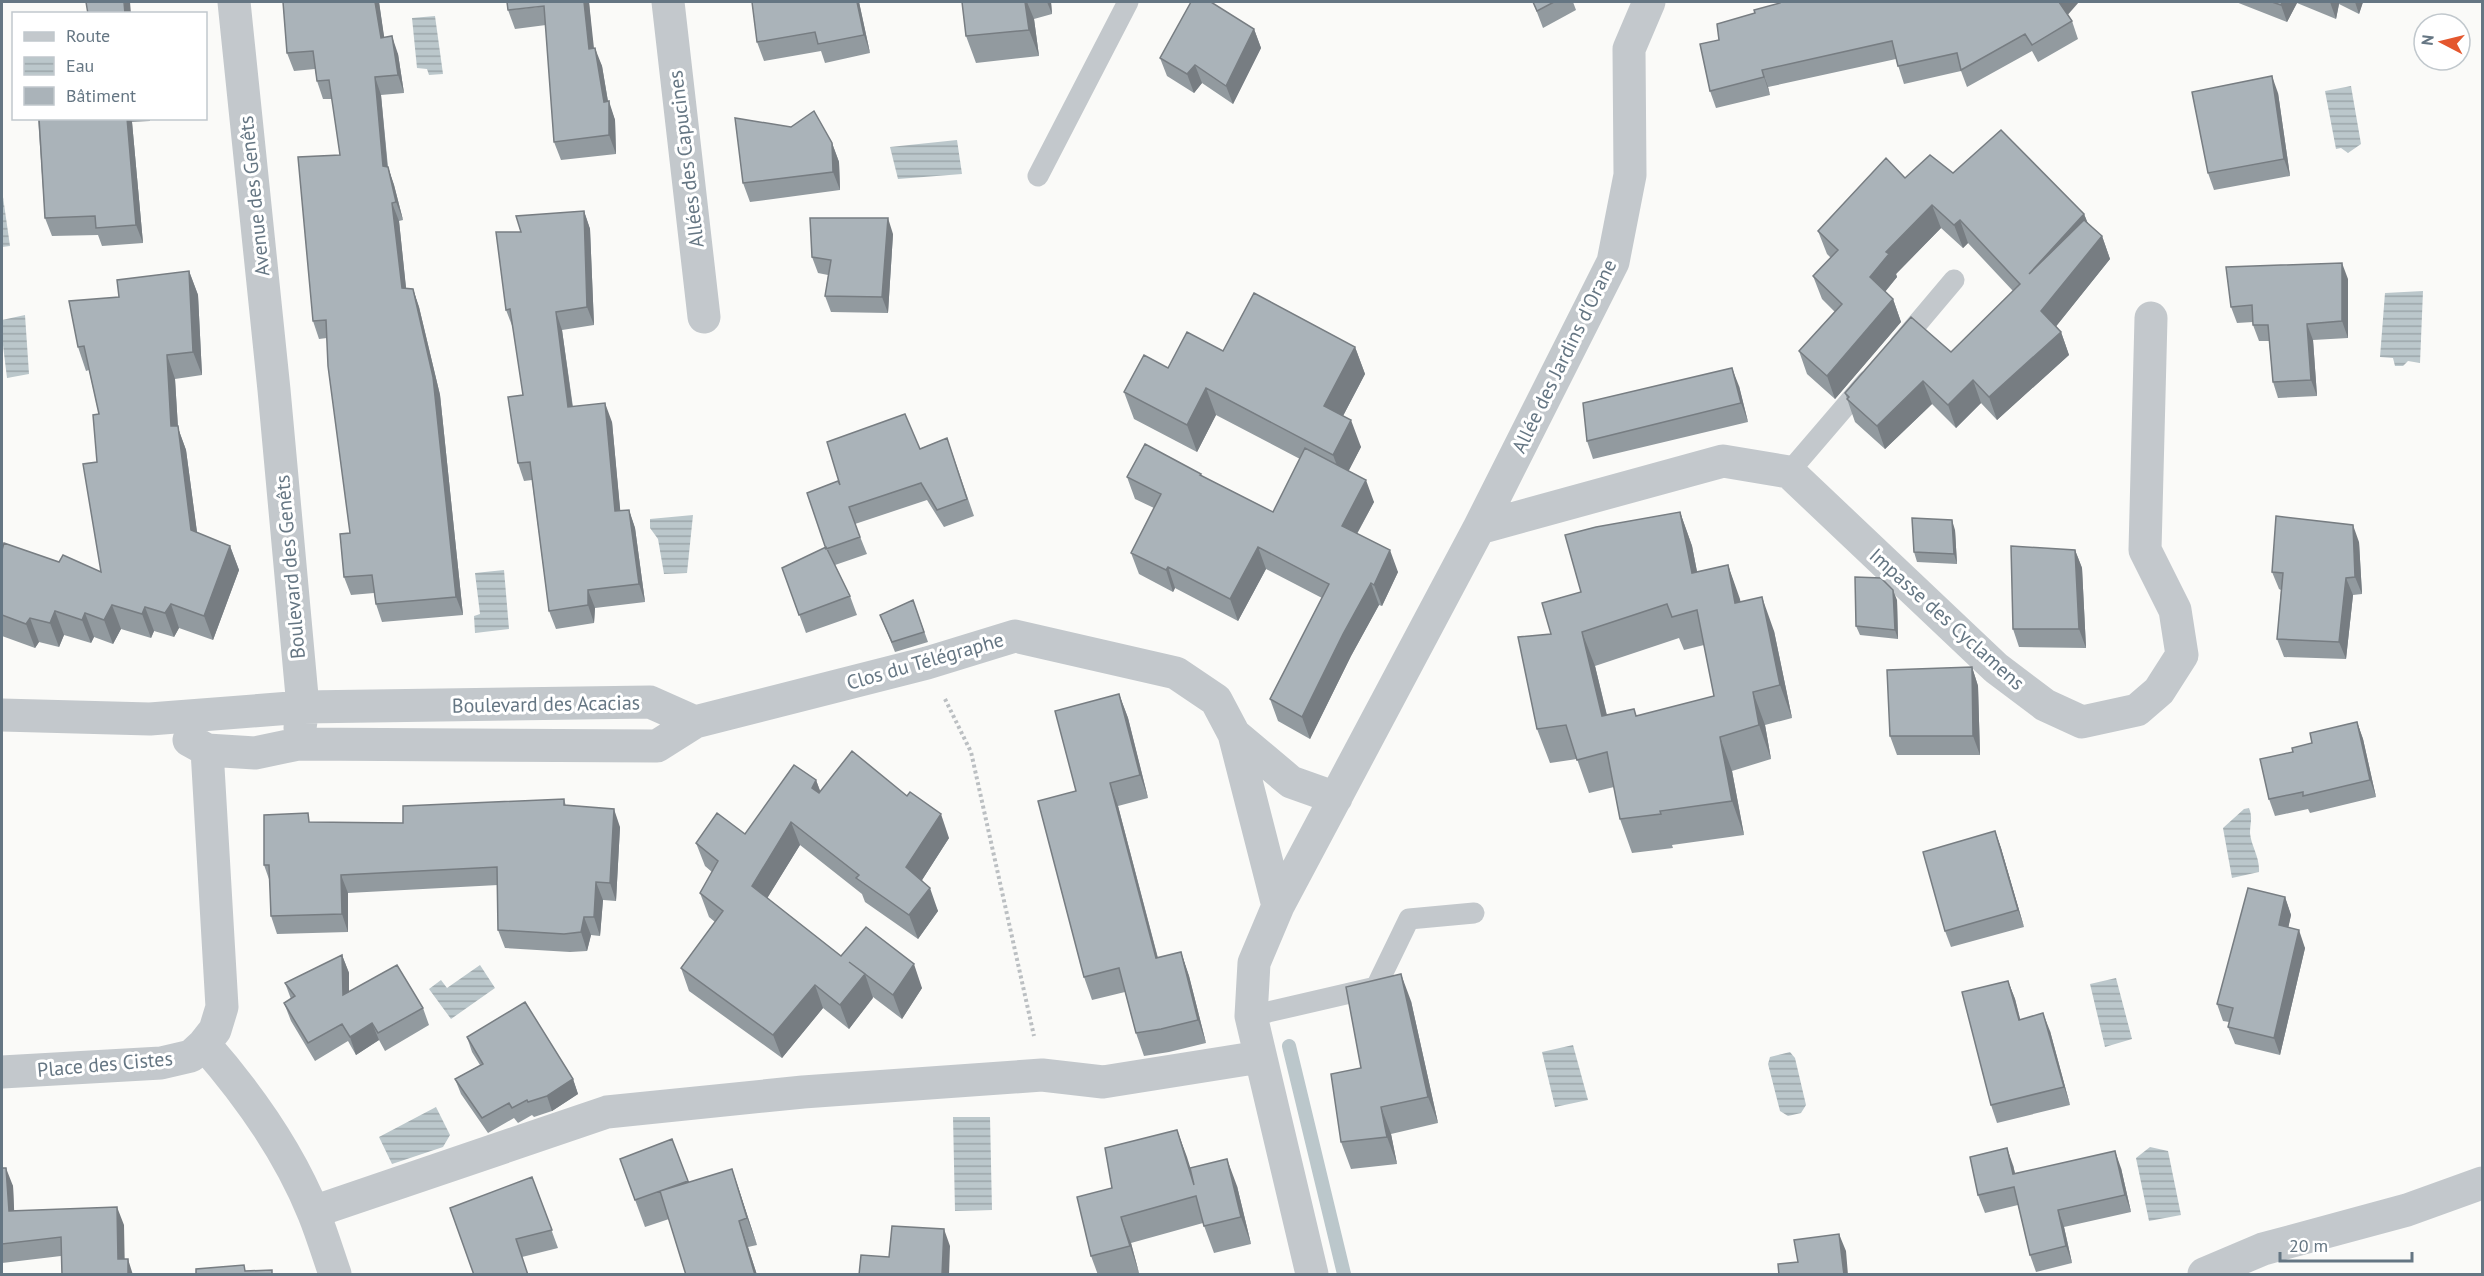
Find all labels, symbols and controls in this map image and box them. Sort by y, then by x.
legend [12,12,207,120]
north arrow [2412,12,2472,72]
text: Route [66,24,110,47]
text: N [2417,34,2438,47]
text: Eau [66,54,94,77]
street label: Allées des Capucines [662,69,710,249]
text: Bâtiment [66,84,136,107]
street label: Avenue des Genêts [233,114,275,278]
street label: Allée des Jardins d'Orane [1506,255,1622,457]
street label: Boulevard des Genêts [269,474,311,660]
street label: Impasse des Cyclamens [1864,542,2030,696]
street label: Clos du Télégraphe [843,626,1007,696]
street label: Boulevard des Acacias [452,689,640,719]
street label: Place des Cistes [36,1045,174,1083]
scale bar [2280,1225,2412,1263]
text: 20 m [2289,1234,2328,1257]

